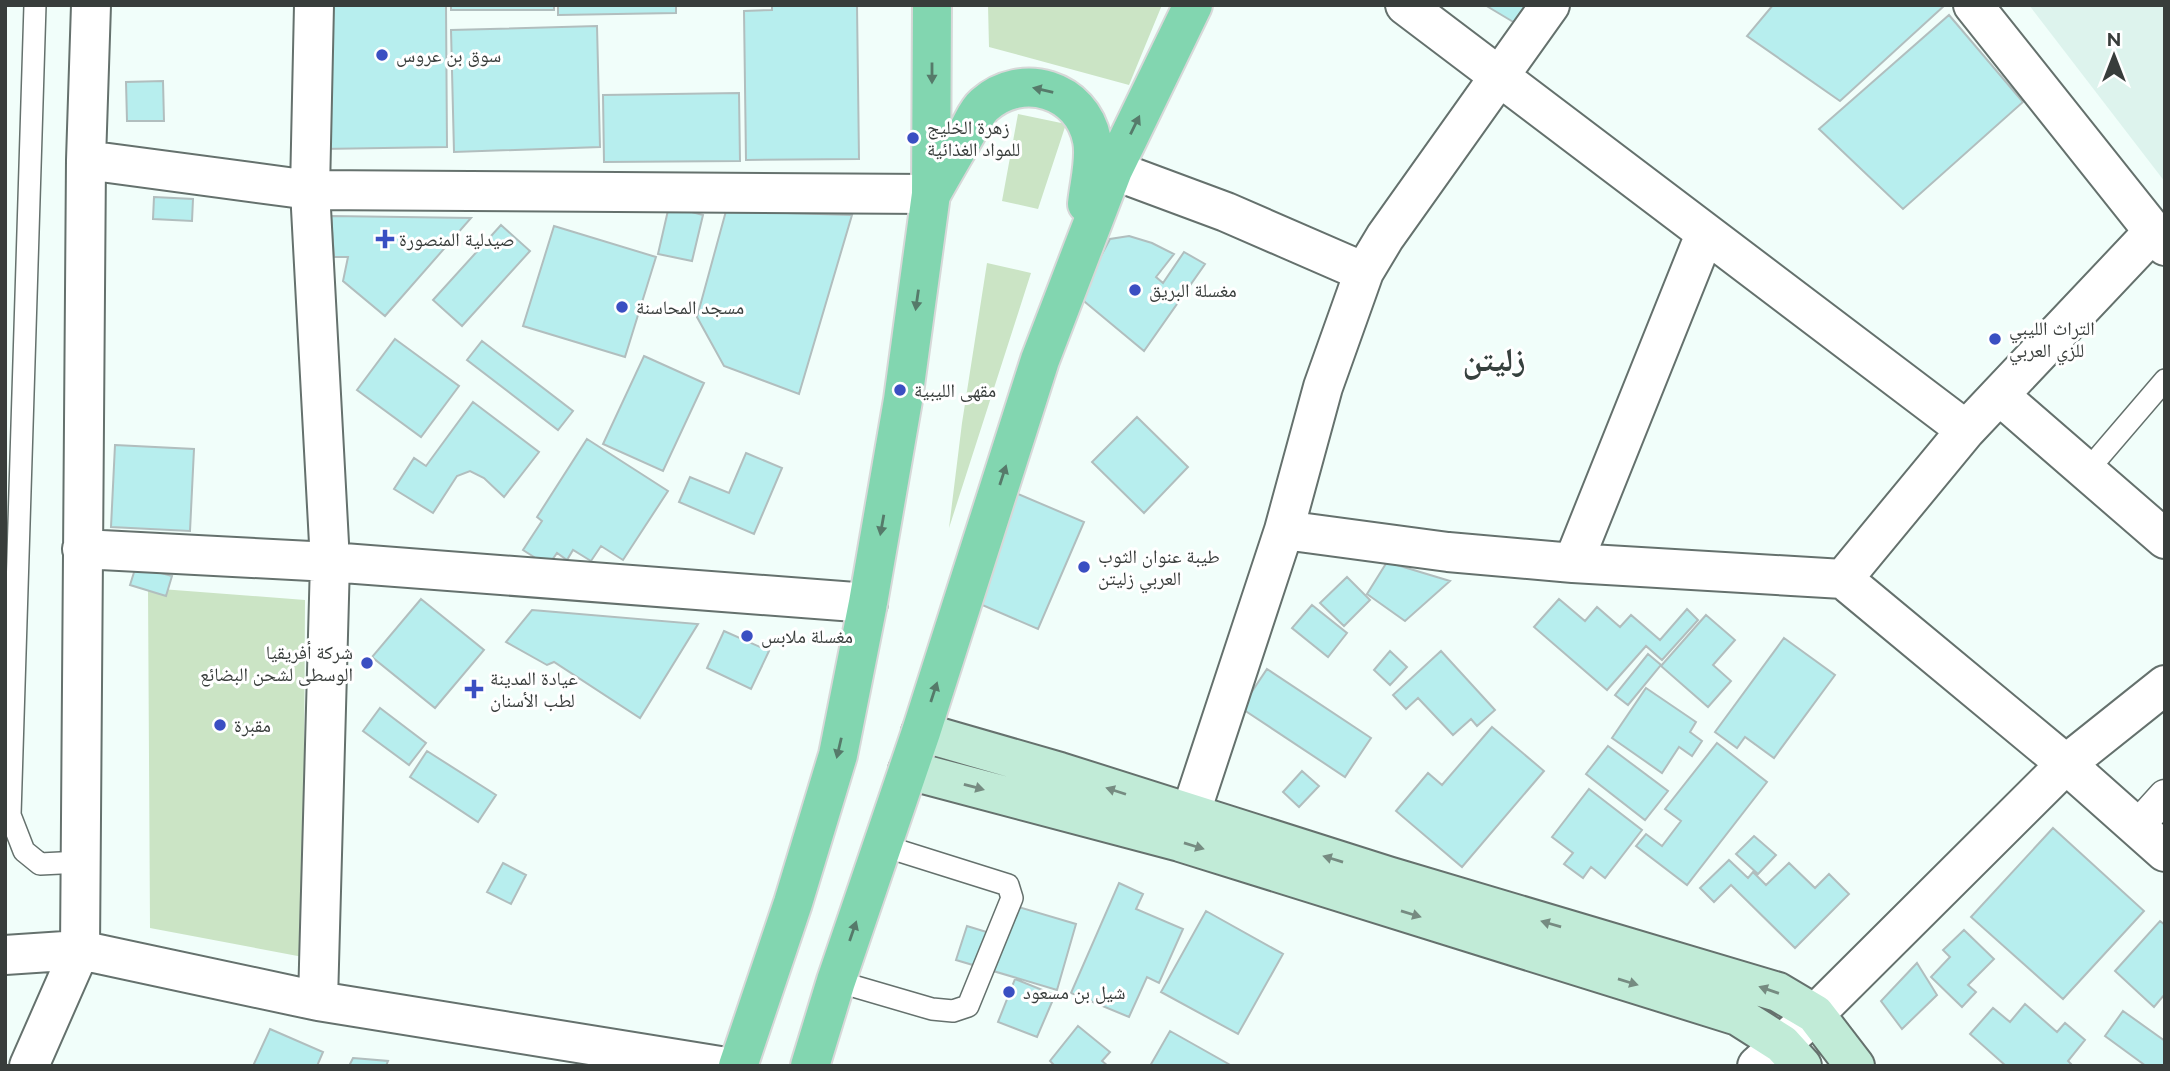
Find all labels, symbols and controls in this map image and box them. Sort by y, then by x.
north arrow [2079,21,2149,91]
text: N [2107,28,2121,50]
place label: سوق بن عروس [396,44,501,67]
marker: سوق بن عروس [374,47,390,63]
one-way arrow [926,63,938,85]
one-way arrow [1032,84,1054,95]
one-way arrow [1129,115,1140,135]
place label: زهرة الخليج للمواد الغذائية [927,116,1020,161]
marker: زهرة الخليج للمواد الغذائية [905,130,921,146]
place label: صيدلية المنصورة [399,228,515,251]
marker: صيدلية المنصورة [377,231,393,247]
place label: مغسلة البريق [1149,279,1237,302]
marker: مغسلة البريق [1127,282,1143,298]
one-way arrow [911,289,922,311]
place label: مسجد المحاسنة [636,296,744,318]
marker: مسجد المحاسنة [614,299,630,315]
place label: التراث الليبي للزي العربي [2009,317,2095,366]
marker: التراث الليبي للزي العربي [1987,331,2003,347]
district label: زليتن [1462,340,1526,380]
place label: مقهى الليبية [914,379,996,402]
marker: مقهى الليبية [892,382,908,398]
one-way arrow [998,465,1009,486]
one-way arrow [876,514,887,536]
place label: طيبة عنوان الثوب العربي زليتن [1098,545,1220,594]
marker: طيبة عنوان الثوب العربي زليتن [1076,559,1092,575]
place label: مغسلة ملابس [761,625,853,648]
marker: مغسلة ملابس [739,628,755,644]
place label: شركة أفريقيا الوسطى لشحن البضائع [200,641,353,687]
marker: شركة أفريقيا الوسطى لشحن البضائع [359,655,375,671]
place label: عيادة المدينة لطب الأسنان [490,667,578,712]
marker: عيادة المدينة لطب الأسنان [464,679,484,699]
one-way arrow [929,682,940,703]
place label: مقبرة [234,714,271,737]
marker: مقبرة [212,717,228,733]
one-way arrow [833,737,844,759]
one-way arrow [963,782,985,793]
one-way arrow [1106,785,1127,795]
one-way arrow [1184,841,1205,852]
one-way arrow [1322,854,1343,864]
one-way arrow [1401,909,1422,920]
one-way arrow [1541,918,1562,928]
one-way arrow [848,920,859,941]
one-way arrow [1618,977,1639,988]
place label: شيل بن مسعود [1023,981,1126,1004]
marker: شيل بن مسعود [1001,984,1017,1000]
one-way arrow [1758,984,1779,995]

